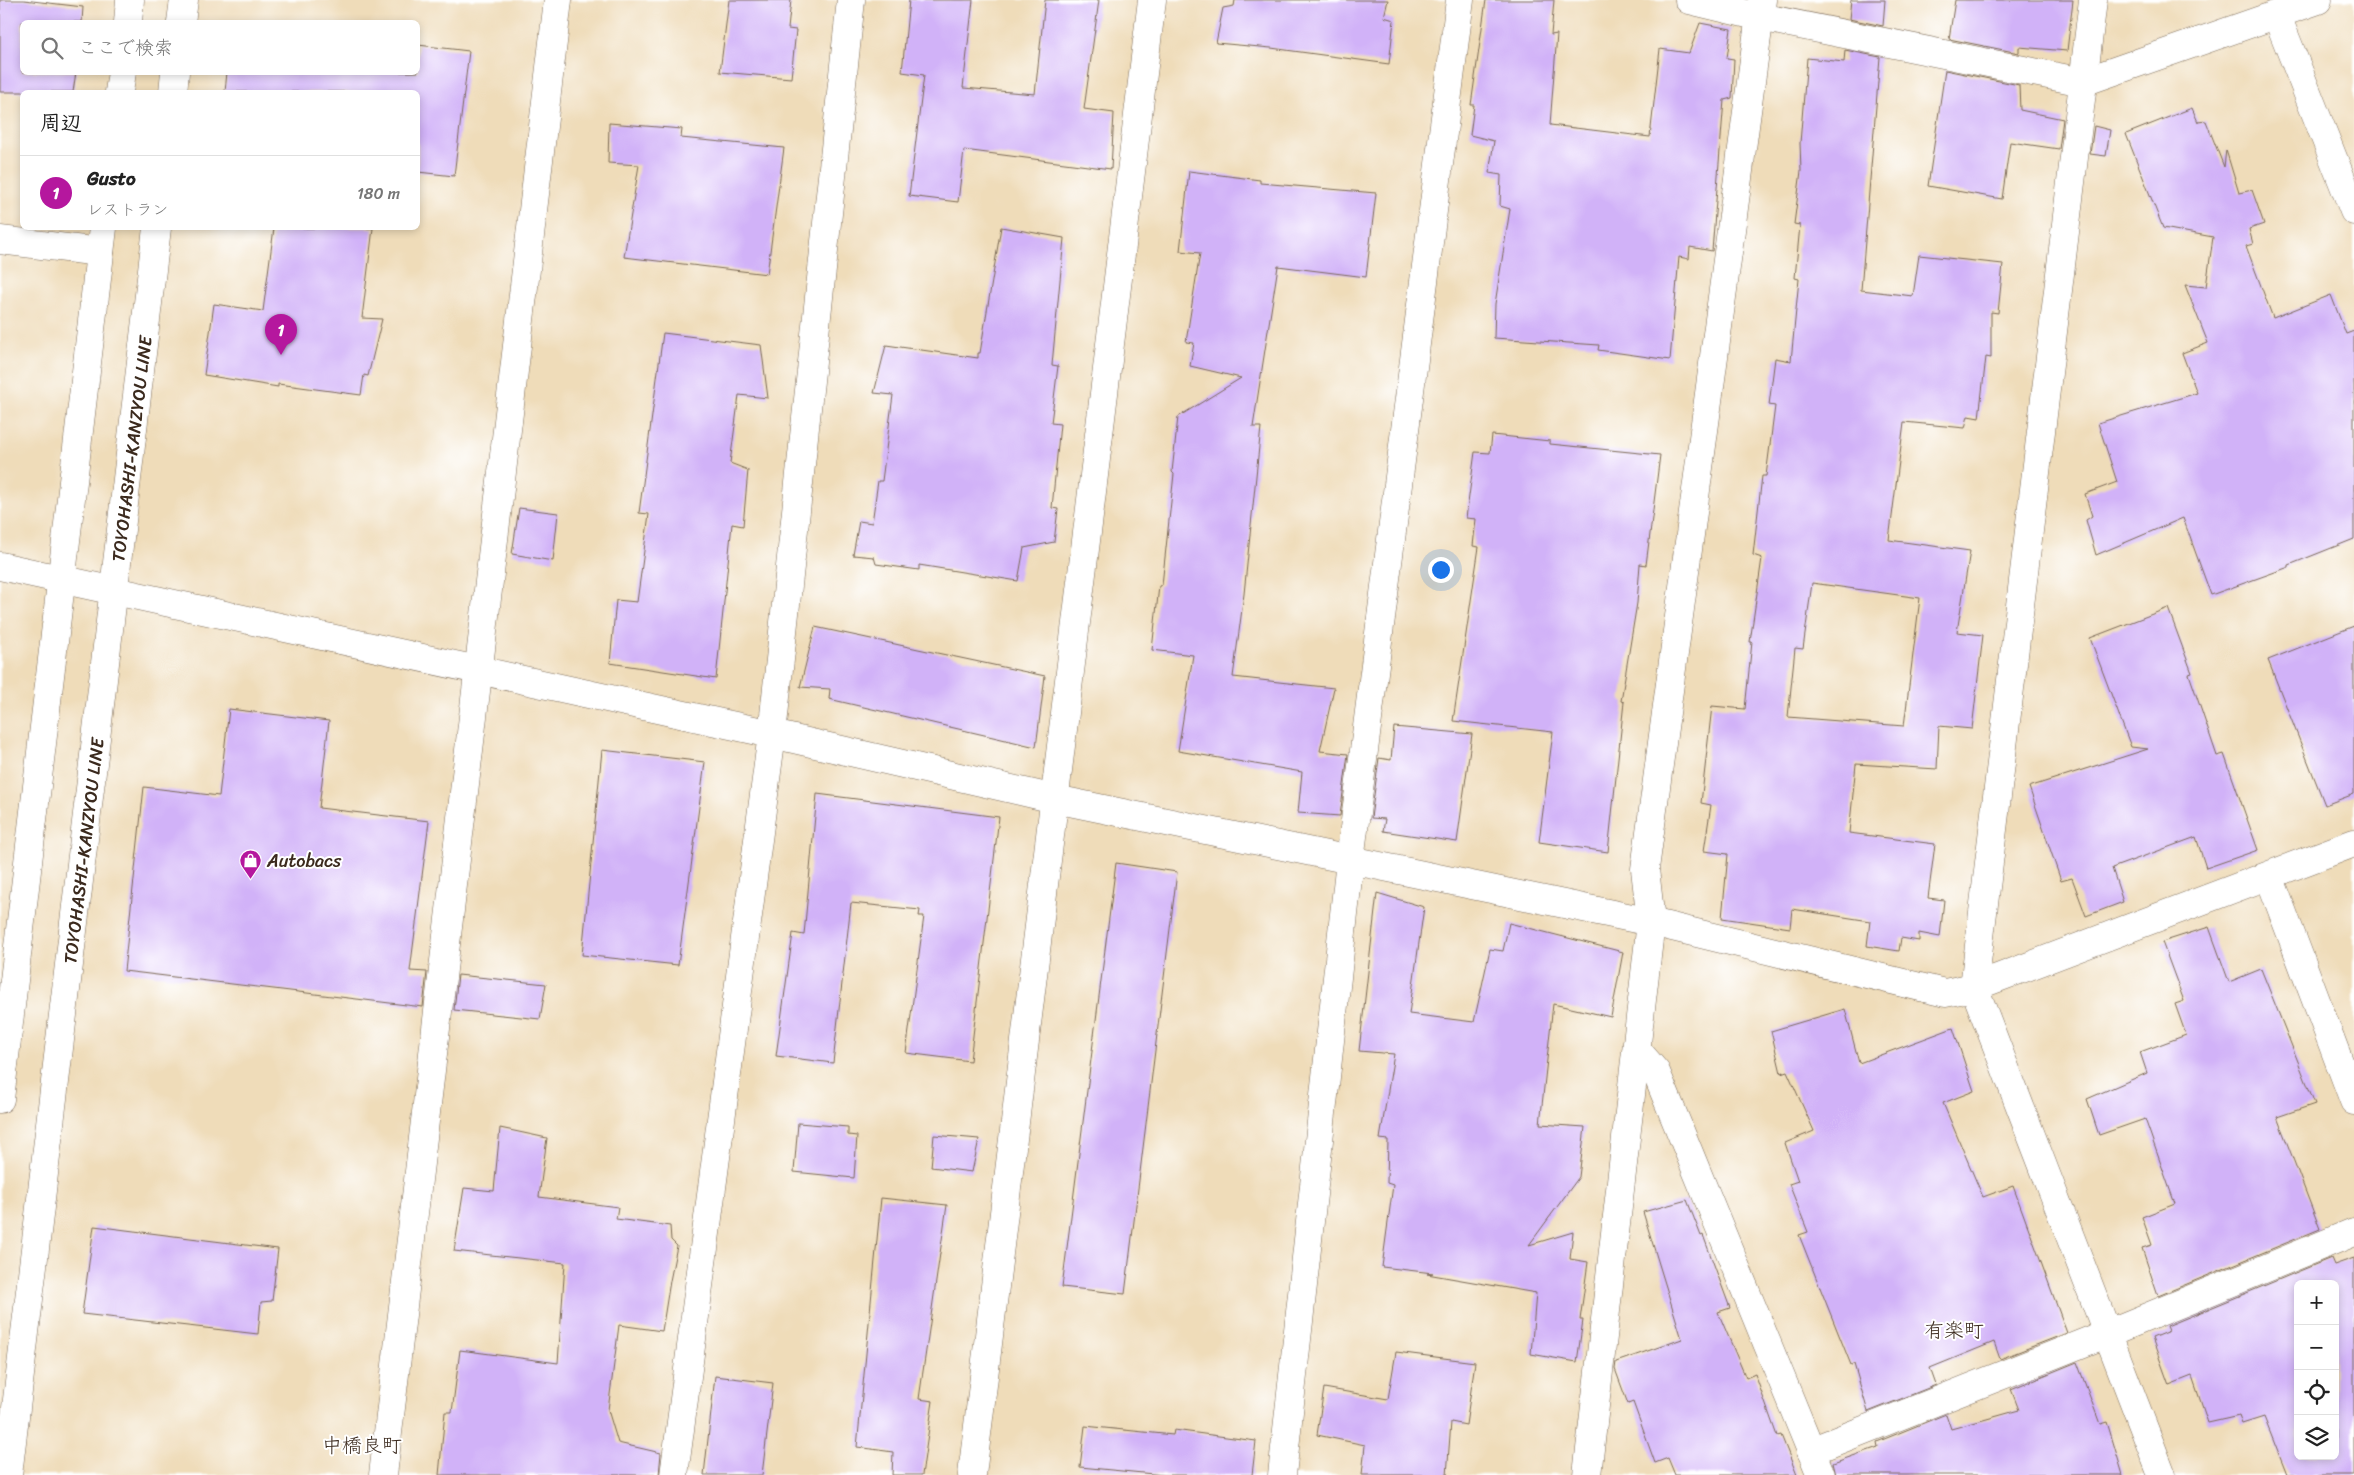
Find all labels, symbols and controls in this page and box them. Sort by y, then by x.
search box [20,20,420,75]
text: ここで検索 [78,31,173,64]
icon: search [38,34,66,62]
text: 周辺 [40,104,82,142]
text: Gusto [87,162,136,195]
text: 1 [53,179,59,208]
text: 180 m [357,179,400,208]
text: レストラン [87,195,168,224]
pin: 1 [265,314,297,355]
street label: TOYOHASHI-KANZYOU LINE [102,333,162,564]
your location [1428,557,1454,583]
street label: TOYOHASHI-KANZYOU LINE [54,735,114,966]
place label: Autobacs [266,845,342,877]
shop icon: Autobacs [239,849,263,880]
map controls [2294,1280,2339,1460]
button: + [2294,1280,2339,1325]
district label: 有楽町 [1924,1313,1984,1348]
button: − [2294,1325,2339,1370]
button: locate [2294,1370,2339,1415]
button: layers [2294,1415,2339,1460]
district label: 中橋良町 [322,1428,402,1463]

